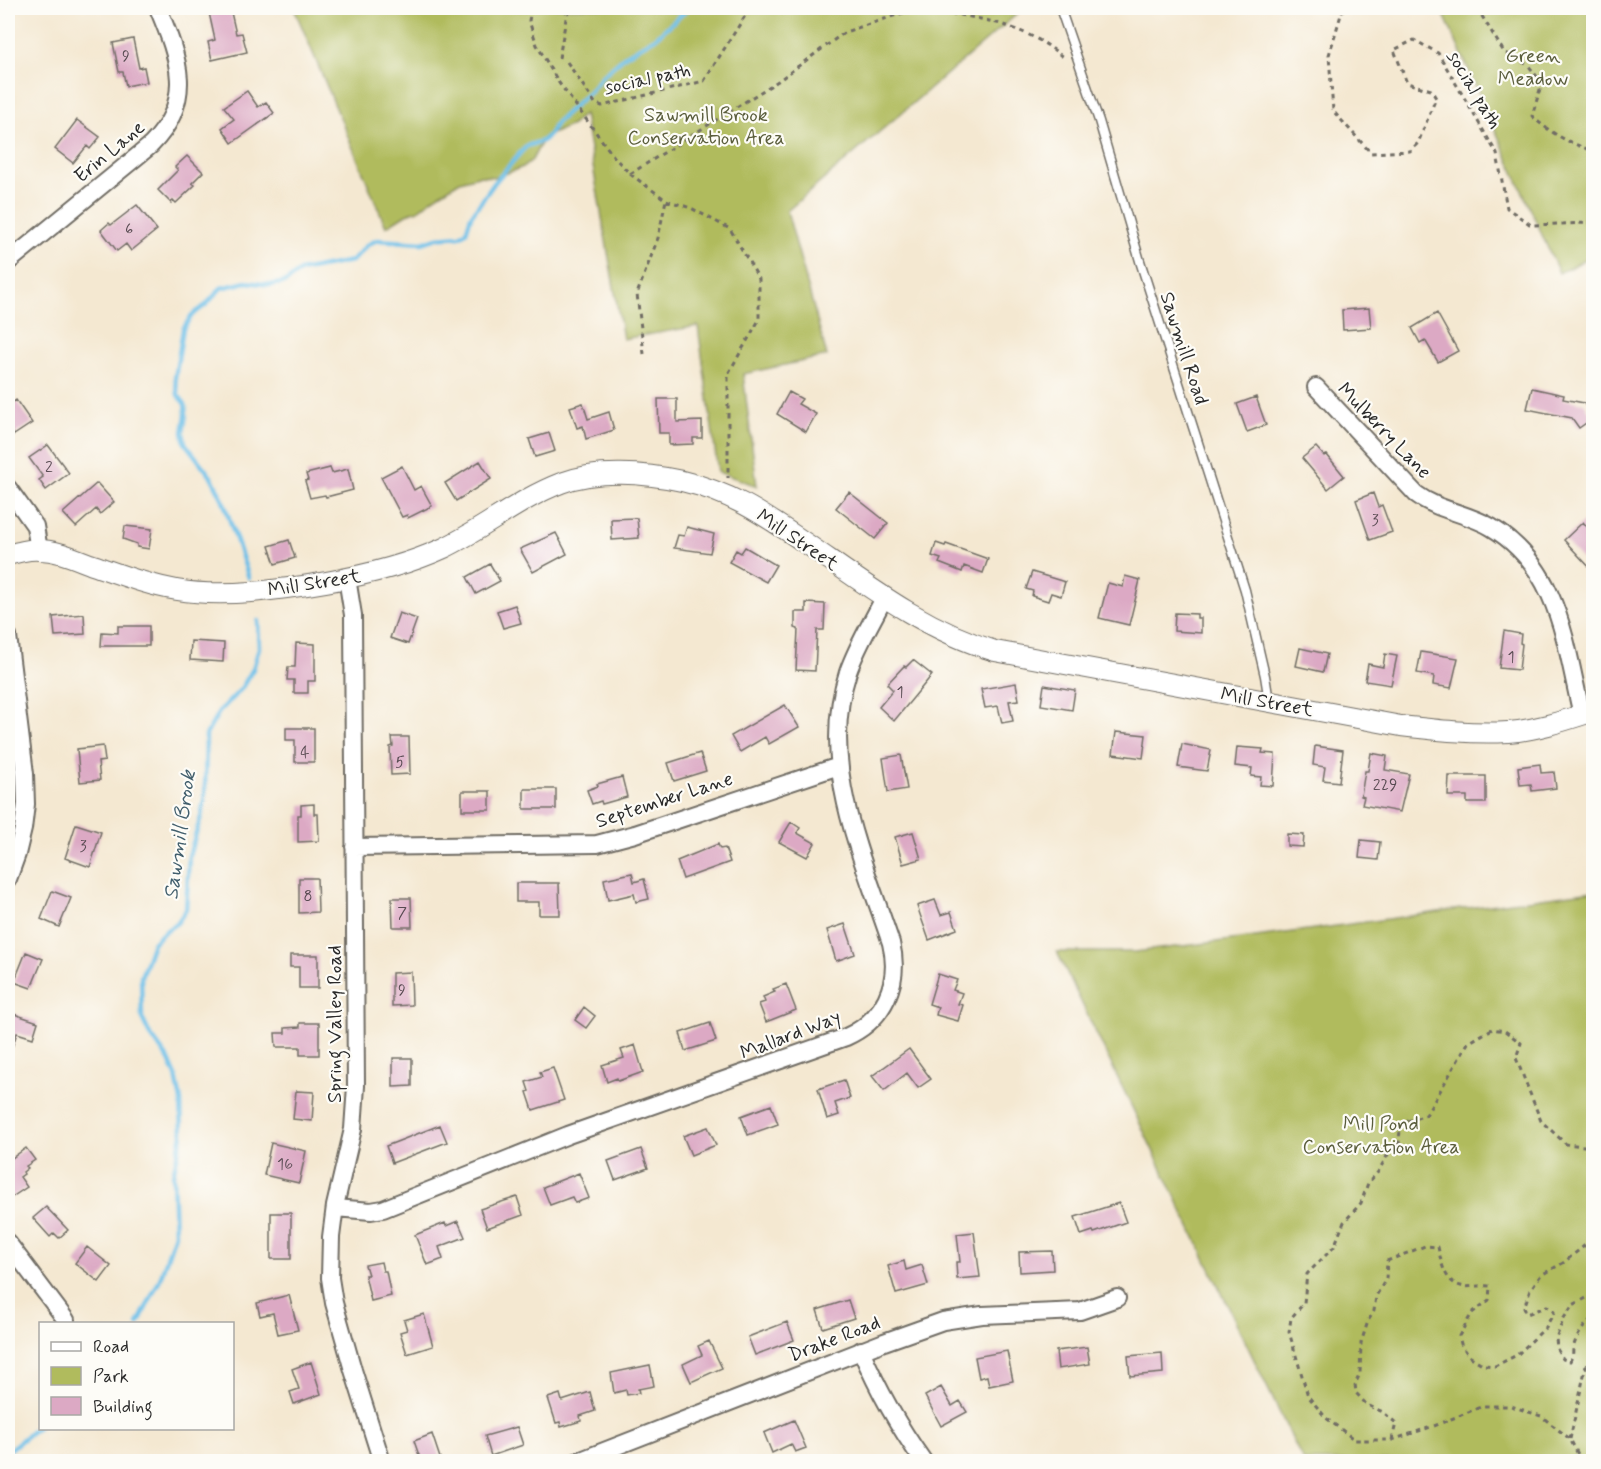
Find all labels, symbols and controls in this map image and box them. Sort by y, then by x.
park label: Green Meadow [1498,43,1569,93]
street label: social path [1440,45,1508,134]
house number: 9 [122,46,130,67]
street label: social path [602,57,693,102]
park label: Sawmill Brook Conservation Area [628,102,785,152]
street label: Erin Lane [69,115,151,190]
house number: 6 [125,219,133,240]
street label: Sawmill Road [1153,289,1215,408]
street label: Mulberry Lane [1331,377,1437,485]
house number: 2 [45,457,53,478]
street label: Mill Street [751,503,844,578]
house number: 3 [1371,510,1379,531]
street label: Mill Street [266,563,363,604]
house number: 1 [1507,647,1515,668]
street label: Mill Street [1218,681,1315,724]
house number: 1 [896,682,904,703]
house number: 4 [300,742,310,763]
house number: 5 [395,752,405,773]
street label: September Lane [592,766,736,835]
water label: Sawmill Brook [157,767,203,901]
house number: 229 [1373,775,1397,796]
house number: 3 [79,836,87,857]
house number: 8 [303,886,313,907]
house number: 7 [397,903,407,924]
street label: Spring Valley Road [322,945,351,1103]
house number: 9 [398,980,406,1001]
street label: Mallard Way [736,1004,845,1067]
park label: Mill Pond Conservation Area [1303,1111,1460,1161]
house number: 16 [277,1154,293,1175]
street label: Drake Road [785,1310,884,1369]
legend [39,1322,234,1430]
text: Road [93,1335,129,1359]
text: Park [93,1365,129,1389]
text: Building [93,1395,153,1421]

